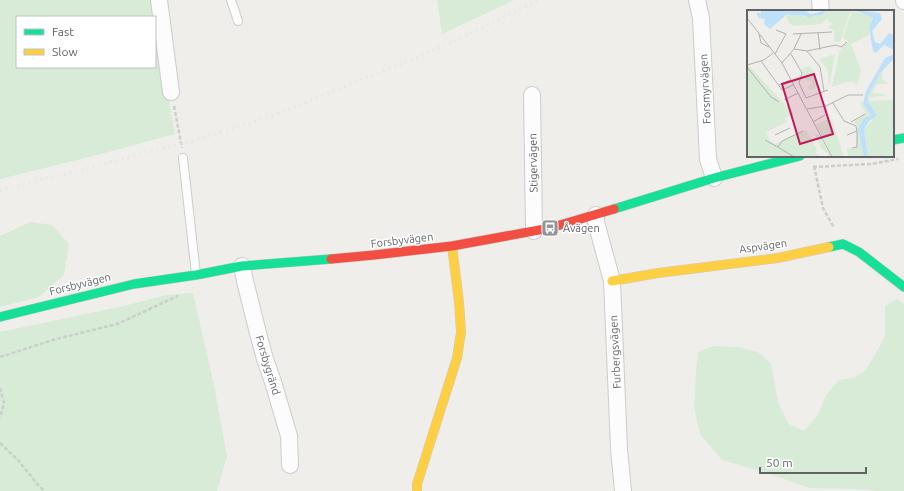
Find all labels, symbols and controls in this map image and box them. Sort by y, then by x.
inset map [747,10,894,157]
legend [16,16,156,68]
text: Fast [52,25,74,38]
text: Slow [52,45,78,58]
street label: Forsmyrvägen [697,54,713,124]
street label: Stigervägen [526,133,540,193]
bus stop icon: Åvägen [540,218,560,238]
place label: Åvägen [563,222,600,234]
street label: Forsbyvägen [370,230,434,250]
street label: Aspvägen [738,237,788,255]
street label: Forsbyvägen [48,271,112,297]
street label: Furbergsvägen [607,315,623,389]
street label: Forsbygränd [253,334,283,396]
scale bar [760,449,866,475]
text: 50 m [766,456,793,469]

